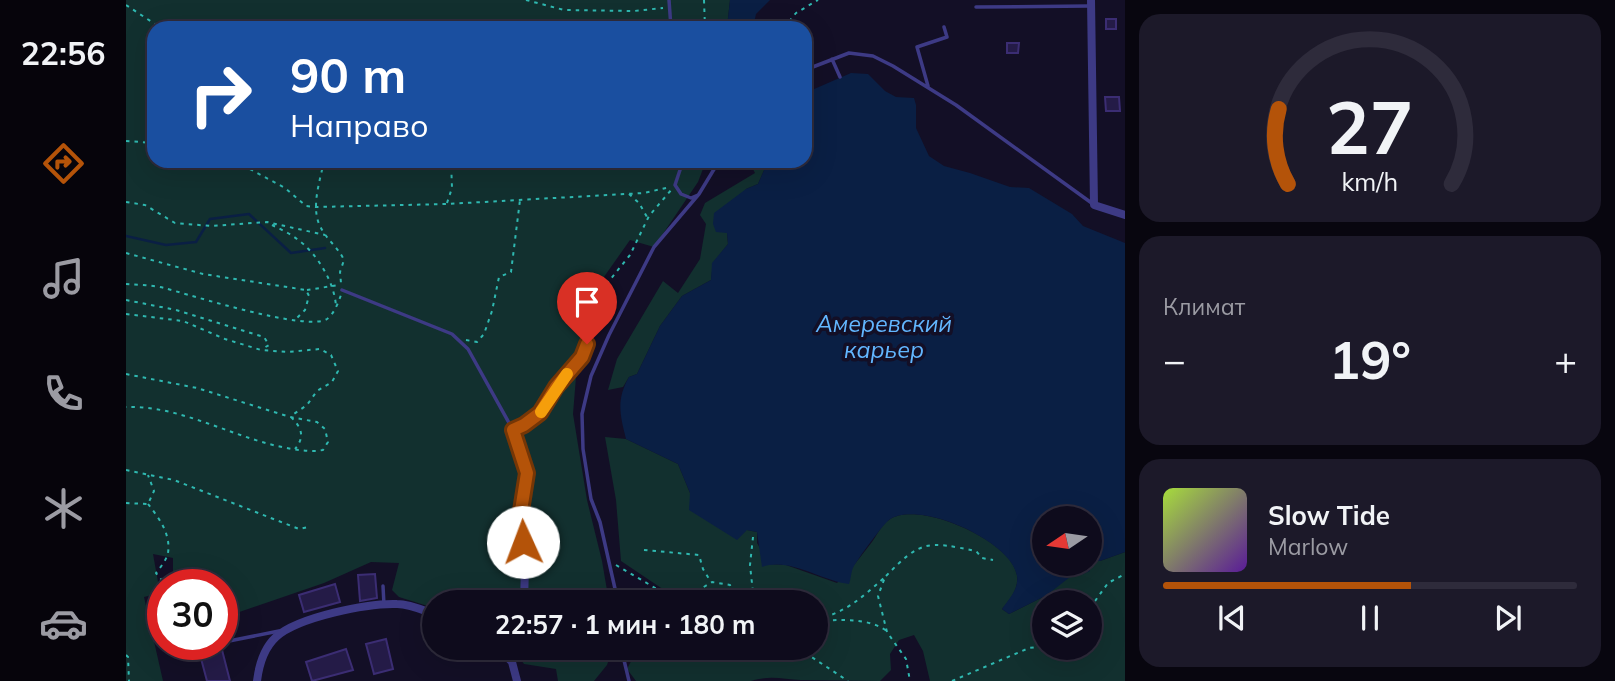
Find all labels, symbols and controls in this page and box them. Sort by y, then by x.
text: 22:56 [21,33,105,73]
text: 90 m [290,44,406,105]
icon: right [175,49,266,140]
text: 27 [1326,82,1414,173]
text: Направо [290,105,429,145]
icon: directions [39,139,88,188]
text: km/h [1342,166,1398,197]
icon: music [39,254,88,303]
pin [557,272,617,344]
icon: arrive [568,283,606,321]
text: Климат [1163,292,1245,321]
water label: Амеревский карьер [815,309,952,364]
text: 19° [1329,327,1411,392]
text: − [1163,336,1186,384]
text: + [1554,336,1577,384]
icon: phone [39,369,88,418]
icon: climate [39,484,88,533]
text: Slow Tide [1268,499,1390,532]
position arrow [486,505,560,579]
north arrow [1032,506,1102,576]
map controls [1032,506,1102,660]
text: Marlow [1268,532,1348,561]
speed limit sign: 30 [147,569,238,660]
button: layers [1032,590,1102,660]
icon: car [39,599,88,648]
icon: previous [1213,599,1251,637]
icon: pause [1351,599,1389,637]
icon: next [1489,599,1527,637]
text: 22:57 · 1 мин · 180 m [495,608,755,641]

